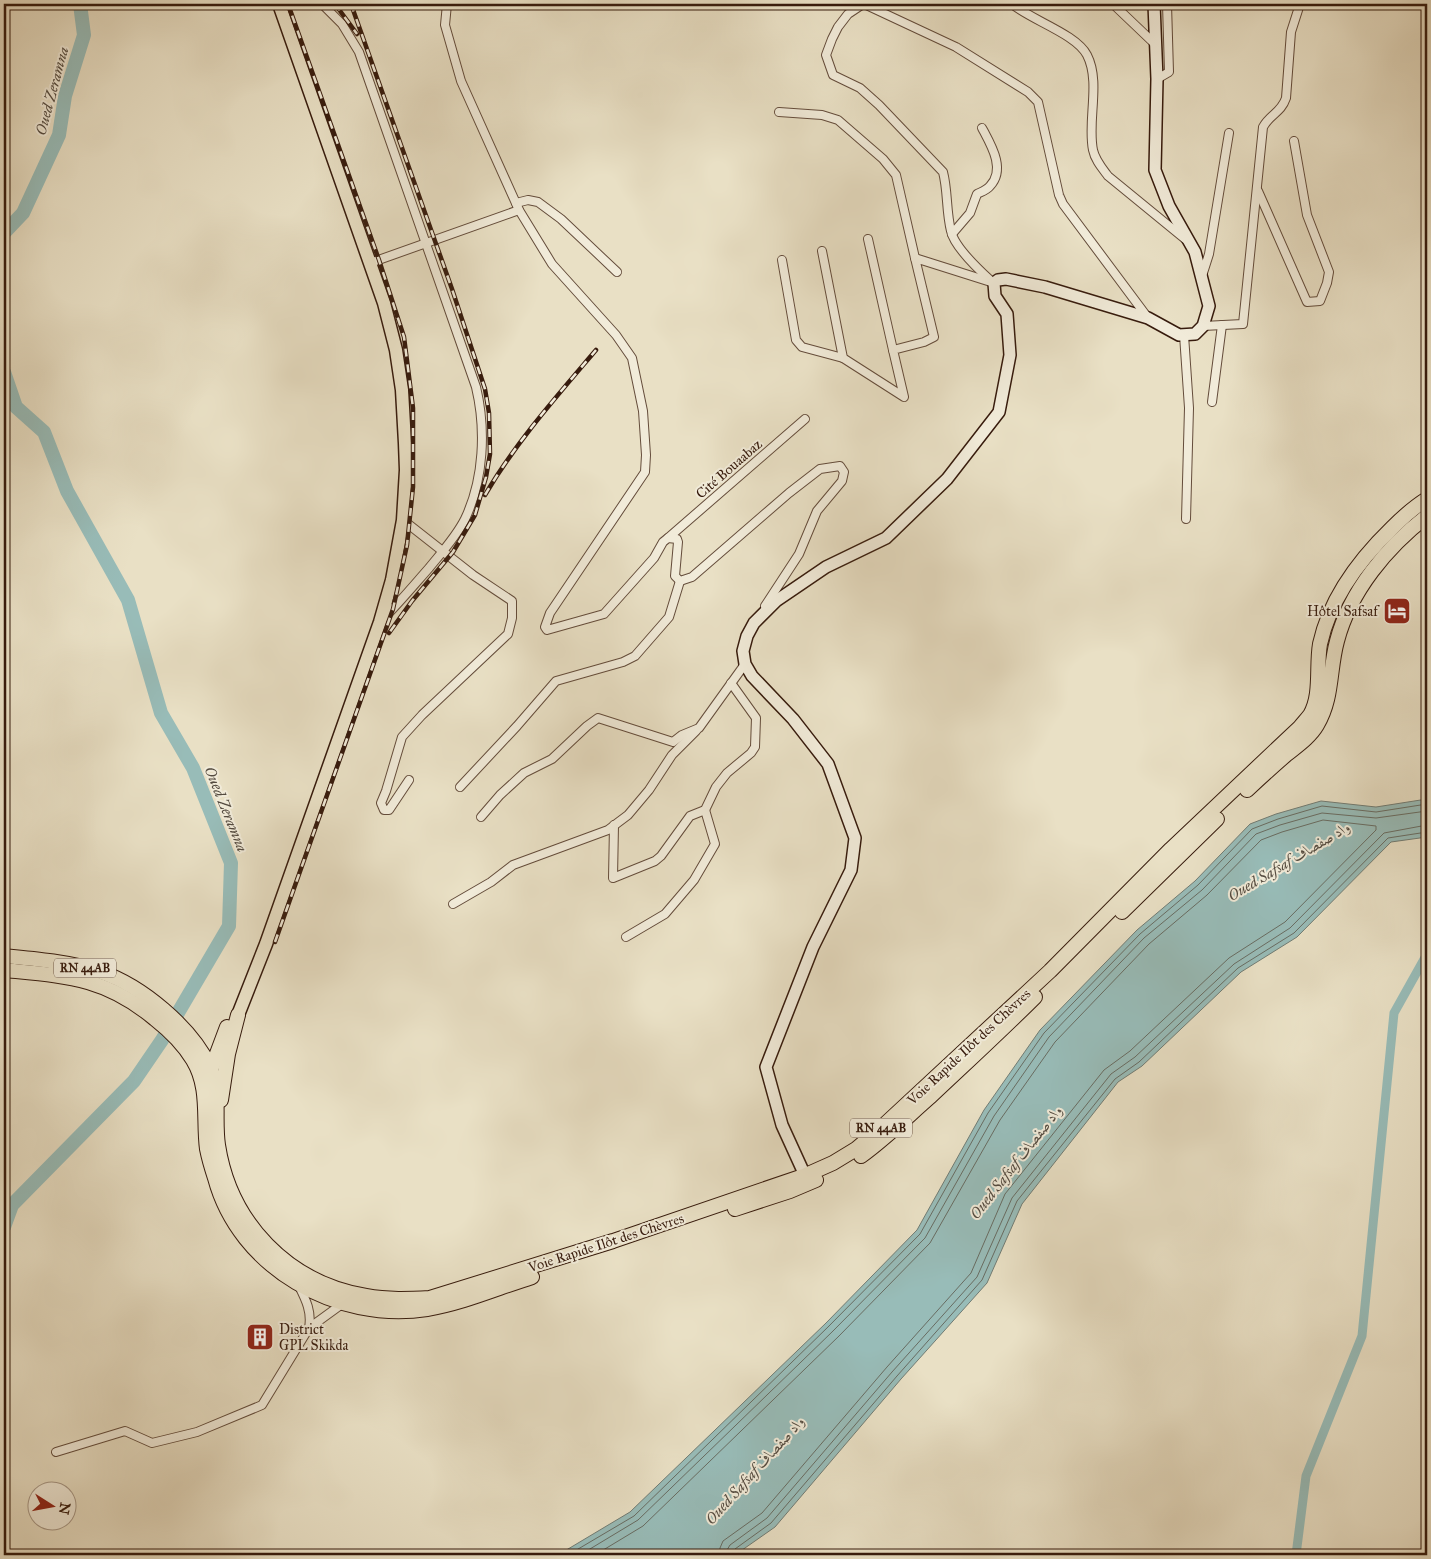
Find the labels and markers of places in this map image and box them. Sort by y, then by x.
hotel icon: Hôtel Safsaf [1382,596,1412,626]
place label: Hôtel Safsaf [1307,603,1380,620]
place label: District GPL Skikda [279,1321,348,1354]
building icon: District GPL Skikda [245,1322,275,1352]

